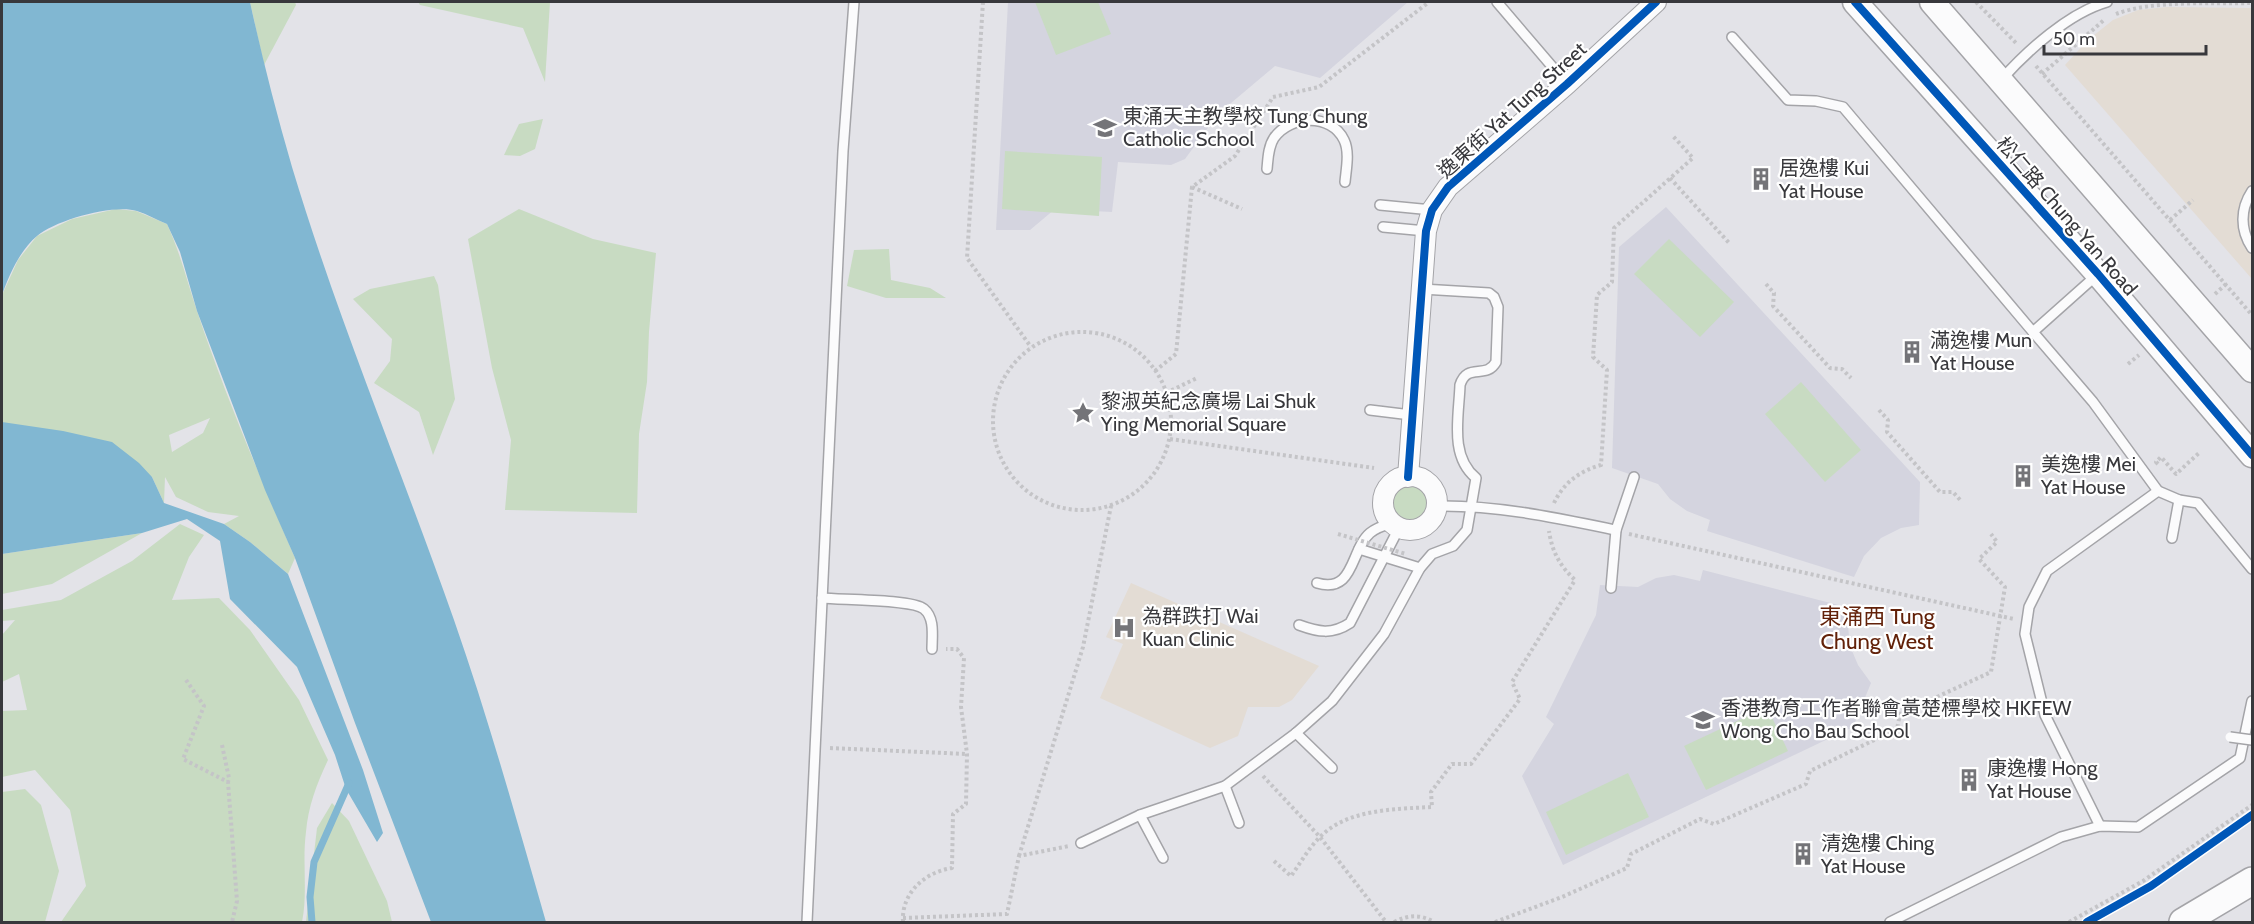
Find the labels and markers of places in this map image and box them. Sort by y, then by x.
place label: 東涌天主教學校 Tung Chung Catholic School [1123,104,1368,151]
school or university icon: 東涌天主教學校 Tung Chung Catholic School [1092,115,1118,141]
place label: 居逸樓 Kui Yat House [1778,156,1869,203]
building icon: 居逸樓 Kui Yat House [1748,166,1774,192]
place label: 滿逸樓 Mun Yat House [1929,328,2032,375]
building icon: 滿逸樓 Mun Yat House [1899,339,1925,365]
place label: 黎淑英紀念廣場 Lai Shuk Ying Memorial Square [1100,389,1316,436]
place icon: 黎淑英紀念廣場 Lai Shuk Ying Memorial Square [1070,400,1096,426]
place label: 美逸樓 Mei Yat House [2040,452,2136,499]
building icon: 美逸樓 Mei Yat House [2010,463,2036,489]
place label: 為群跌打 Wai Kuan Clinic [1142,604,1258,651]
hospital icon: 為群跌打 Wai Kuan Clinic [1111,615,1137,641]
place label: 香港教育工作者聯會黃楚標學校 HKFEW Wong Cho Bau School [1721,696,2071,743]
school or university icon: 香港教育工作者聯會黃楚標學校 HKFEW Wong Cho Bau School [1690,707,1716,733]
place label: 康逸樓 Hong Yat House [1986,756,2099,803]
building icon: 康逸樓 Hong Yat House [1956,767,1982,793]
place label: 清逸樓 Ching Yat House [1820,831,1935,878]
building icon: 清逸樓 Ching Yat House [1790,841,1816,867]

